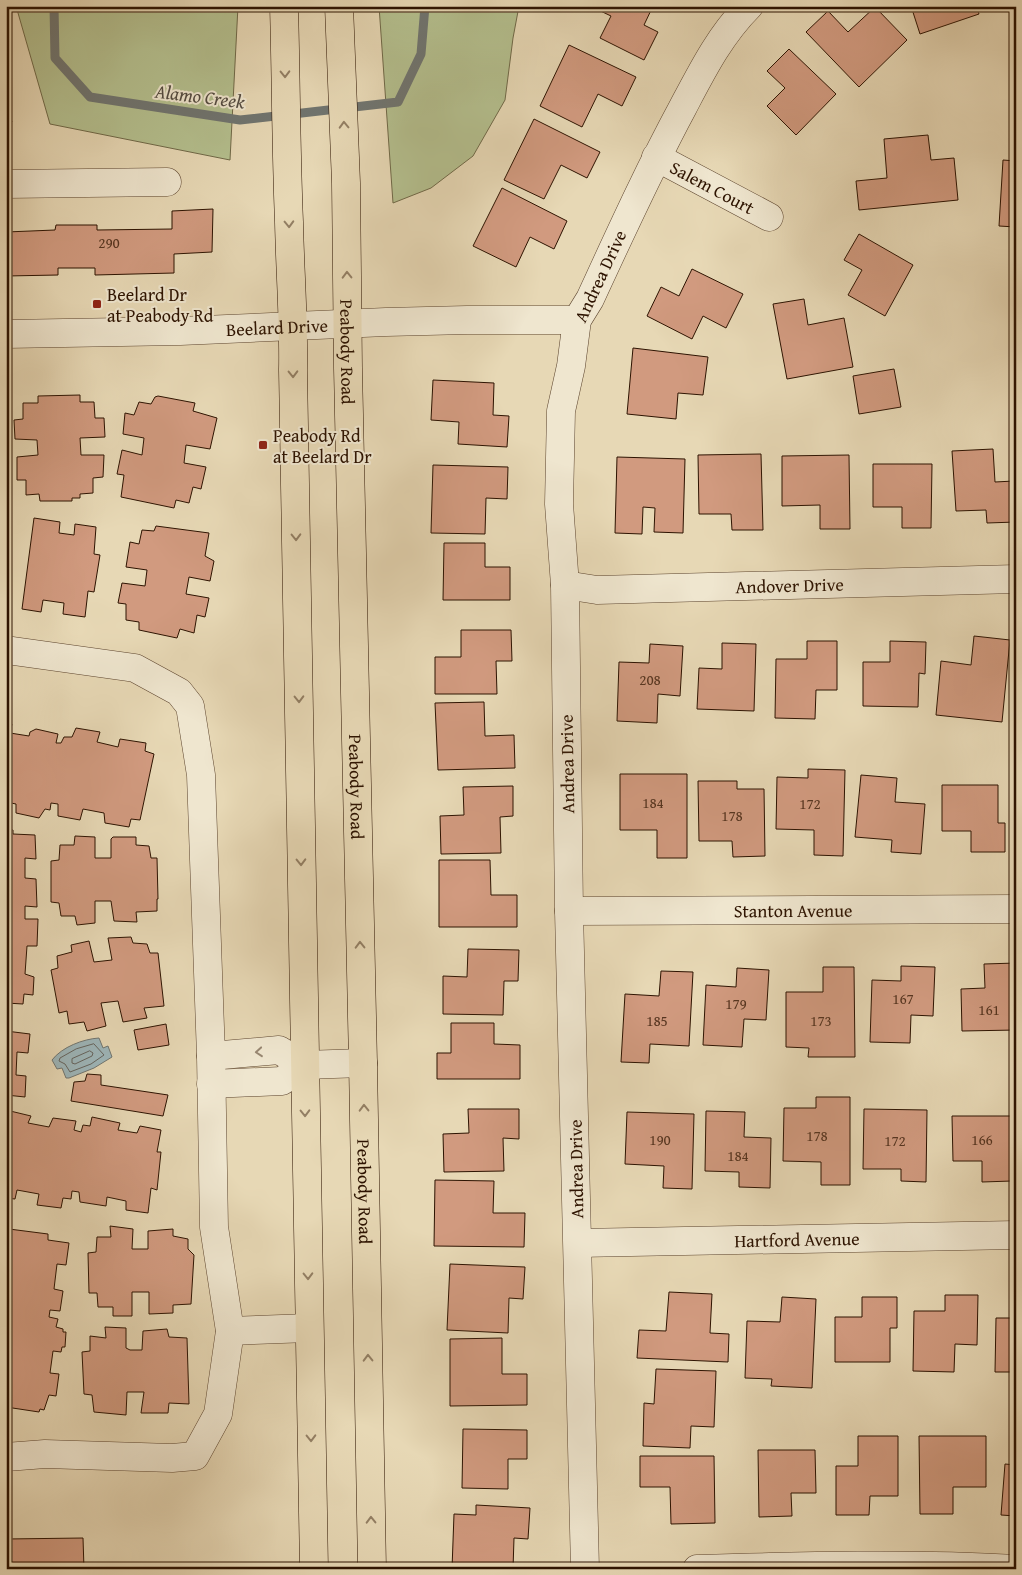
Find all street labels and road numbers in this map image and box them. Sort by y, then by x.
street label: Salem Court [666,154,760,221]
street label: Andrea Drive [567,225,633,327]
street label: Peabody Road [334,299,362,405]
street label: Beelard Drive [225,311,328,342]
street label: Andover Drive [735,570,844,600]
street label: Andrea Drive [553,714,581,814]
street label: Peabody Road [342,734,372,840]
street label: Stanton Avenue [734,896,852,924]
street label: Andrea Drive [562,1119,590,1219]
street label: Peabody Road [351,1139,380,1245]
street label: Hartford Avenue [734,1224,860,1254]

